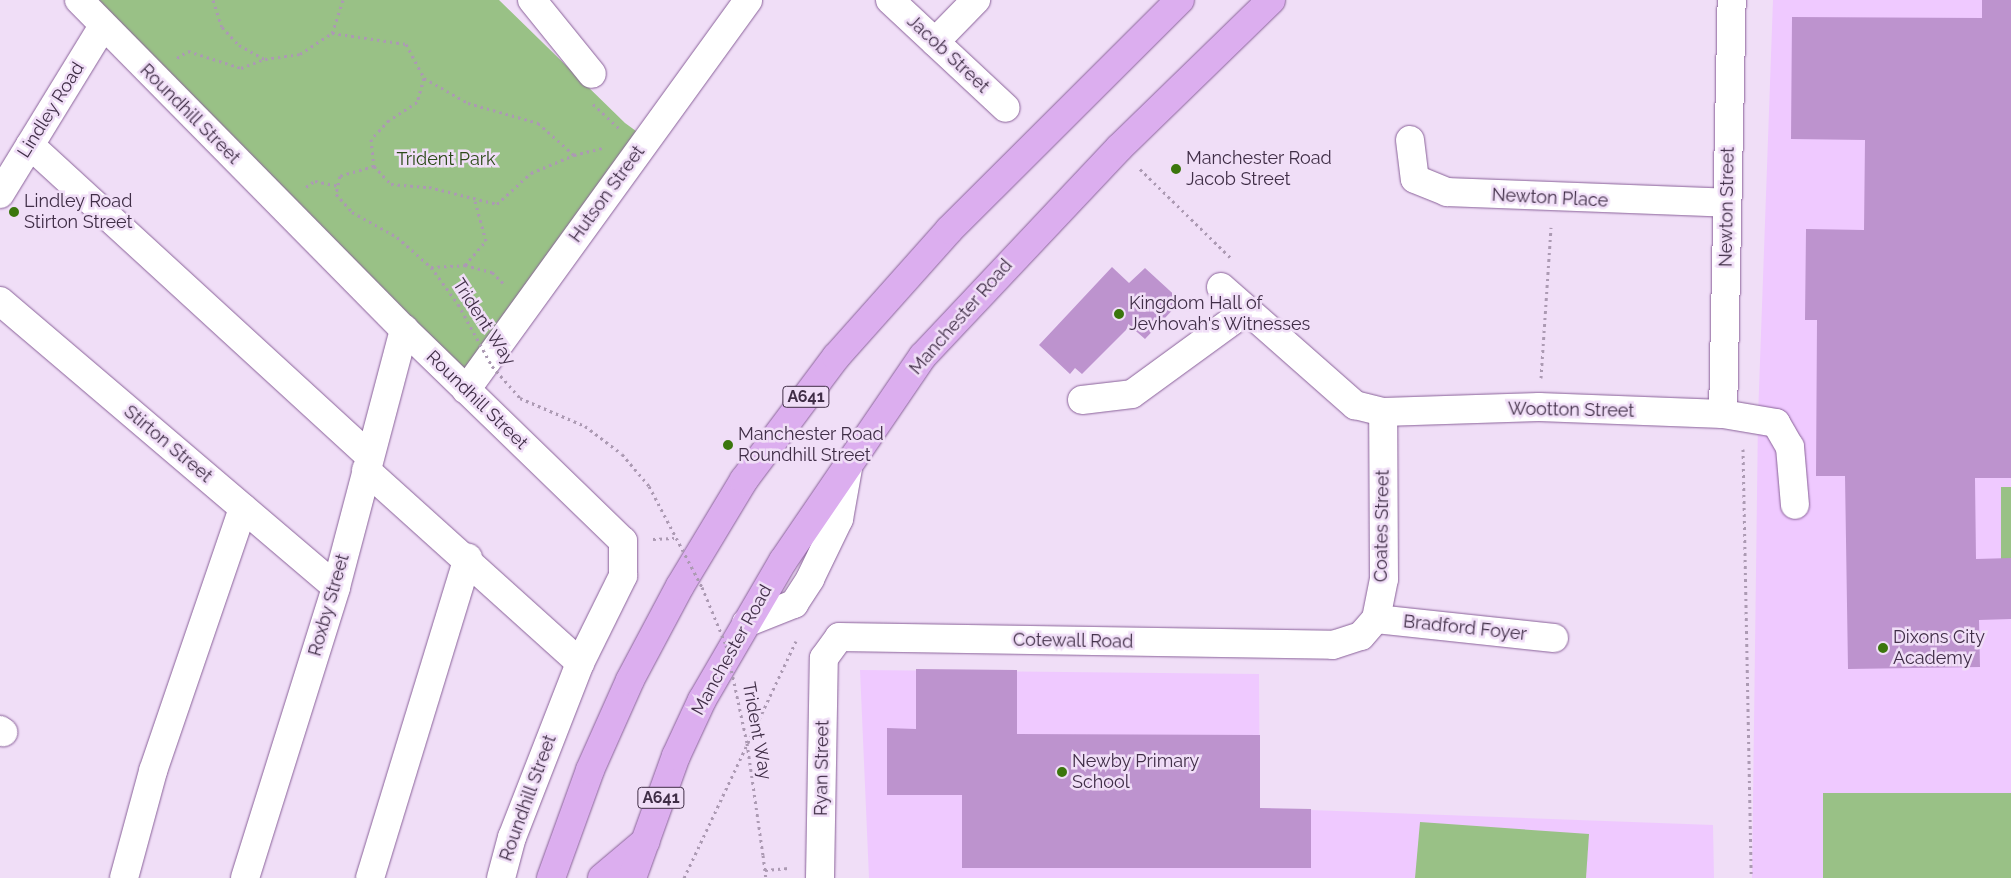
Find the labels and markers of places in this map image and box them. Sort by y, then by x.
place label: Manchester Road Jacob Street [1186,148,1332,190]
marker: Manchester Road Jacob Street [1170,163,1182,175]
place label: Lindley Road Stirton Street [24,191,133,233]
marker: Lindley Road Stirton Street [8,206,20,218]
place label: Kingdom Hall of Jevhovah's Witnesses [1129,293,1311,336]
marker: Kingdom Hall of Jevhovah's Witnesses [1113,308,1125,320]
place label: Manchester Road Roundhill Street [738,424,884,466]
marker: Manchester Road Roundhill Street [722,439,734,451]
place label: Dixons City Academy [1893,627,1985,670]
marker: Dixons City Academy [1877,642,1889,654]
place label: Newby Primary School [1072,751,1200,794]
marker: Newby Primary School [1056,766,1068,778]

